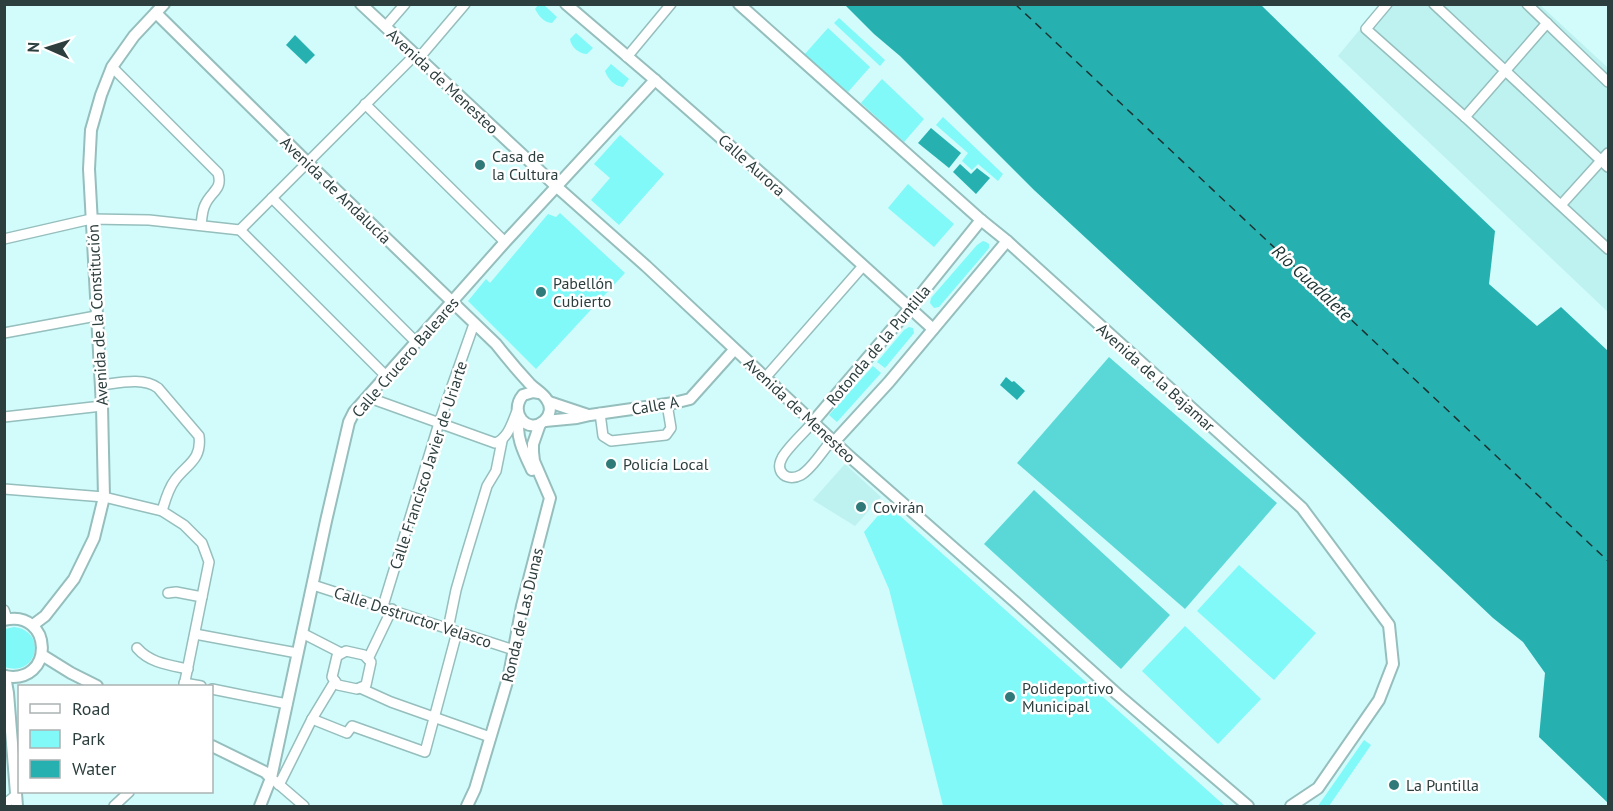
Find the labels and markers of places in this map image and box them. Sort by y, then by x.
place label: Casa de la Cultura [492,146,558,184]
marker: Casa de la Cultura [473,158,487,172]
place label: Pabellón Cubierto [553,273,613,311]
marker: Pabellón Cubierto [534,285,548,299]
place label: Policía Local [623,454,709,474]
marker: Policía Local [604,457,618,471]
place label: Covirán [873,497,924,517]
marker: Covirán [854,500,868,514]
place label: Polideportivo Municipal [1022,678,1114,716]
marker: Polideportivo Municipal [1003,690,1017,704]
place label: La Puntilla [1406,775,1479,795]
marker: La Puntilla [1387,778,1401,792]

